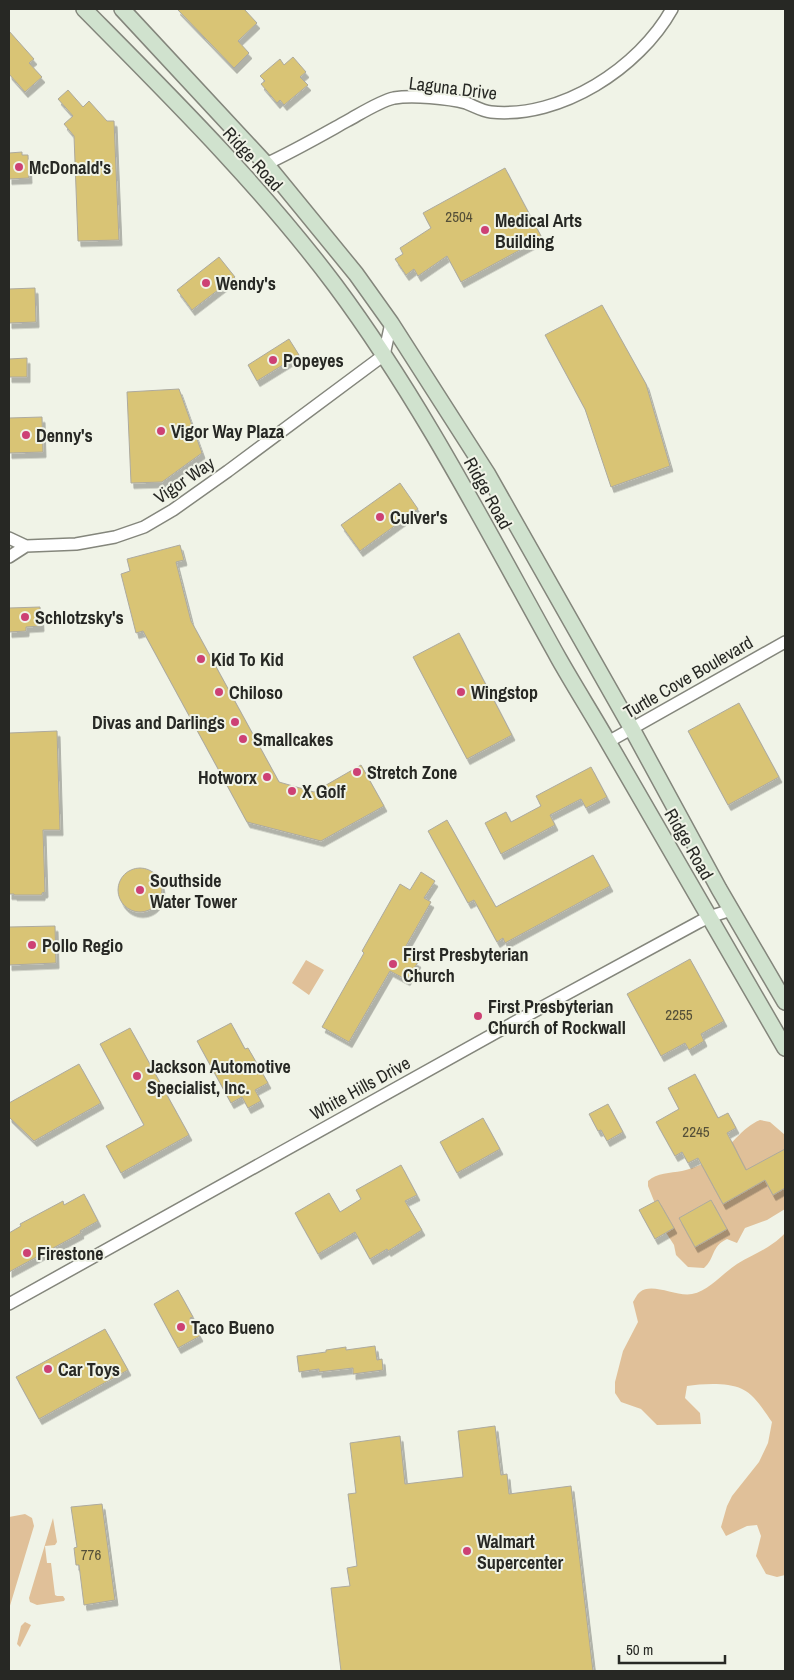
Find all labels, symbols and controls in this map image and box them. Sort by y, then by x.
street label: Laguna Drive [407,70,499,106]
street label: Ridge Road [217,121,289,197]
place label: McDonald's [29,155,111,180]
marker: McDonald's [13,161,25,173]
house number: 2504 [445,206,473,227]
place label: Medical Arts Building [495,208,582,254]
marker: Medical Arts Building [479,224,491,236]
place label: Wendy's [216,271,276,296]
marker: Wendy's [200,277,212,289]
place label: Popeyes [283,348,344,373]
marker: Popeyes [267,354,279,366]
place label: Vigor Way Plaza [171,419,285,444]
place label: Denny's [36,423,93,448]
marker: Vigor Way Plaza [155,425,167,437]
marker: Denny's [20,429,32,441]
street label: Vigor Way [149,450,220,509]
street label: Ridge Road [458,452,518,534]
place label: Culver's [390,505,448,530]
marker: Culver's [374,511,386,523]
place label: Schlotzsky's [35,605,124,630]
marker: Schlotzsky's [19,611,31,623]
street label: Turtle Cove Boulevard [619,630,757,724]
place label: Kid To Kid [211,647,284,672]
marker: Kid To Kid [195,653,207,665]
place label: Chiloso [229,680,283,705]
place label: Wingstop [471,680,538,705]
marker: Chiloso [213,686,225,698]
marker: Wingstop [455,686,467,698]
place label: Divas and Darlings [92,710,225,735]
marker: Divas and Darlings [229,716,241,728]
place label: Smallcakes [253,727,333,752]
marker: Smallcakes [237,733,249,745]
place label: Stretch Zone [367,760,457,785]
place label: Hotworx [198,765,258,790]
marker: Stretch Zone [351,766,363,778]
marker: Hotworx [261,771,273,783]
place label: X Golf [302,779,346,804]
marker: X Golf [286,785,298,797]
street label: Ridge Road [658,804,720,884]
place label: Southside Water Tower [150,868,237,914]
marker: Southside Water Tower [134,884,146,896]
place label: Pollo Regio [42,933,123,958]
marker: Pollo Regio [26,939,38,951]
place label: First Presbyterian Church [403,942,529,988]
marker: First Presbyterian Church [387,958,399,970]
place label: First Presbyterian Church of Rockwall [488,994,626,1040]
house number: 2255 [665,1004,693,1025]
marker: First Presbyterian Church of Rockwall [472,1010,484,1022]
street label: White Hills Drive [306,1050,414,1126]
place label: Jackson Automotive Specialist, Inc. [147,1054,291,1100]
marker: Jackson Automotive Specialist, Inc. [131,1070,143,1082]
house number: 2245 [682,1121,710,1142]
place label: Firestone [37,1241,103,1266]
marker: Firestone [21,1247,33,1259]
place label: Taco Bueno [191,1315,274,1340]
marker: Taco Bueno [175,1321,187,1333]
place label: Car Toys [58,1357,120,1382]
marker: Car Toys [42,1363,54,1375]
place label: Walmart Supercenter [477,1529,563,1575]
house number: 776 [81,1544,101,1565]
marker: Walmart Supercenter [461,1545,473,1557]
scale bar [619,1632,725,1664]
text: 50 m [626,1639,653,1660]

